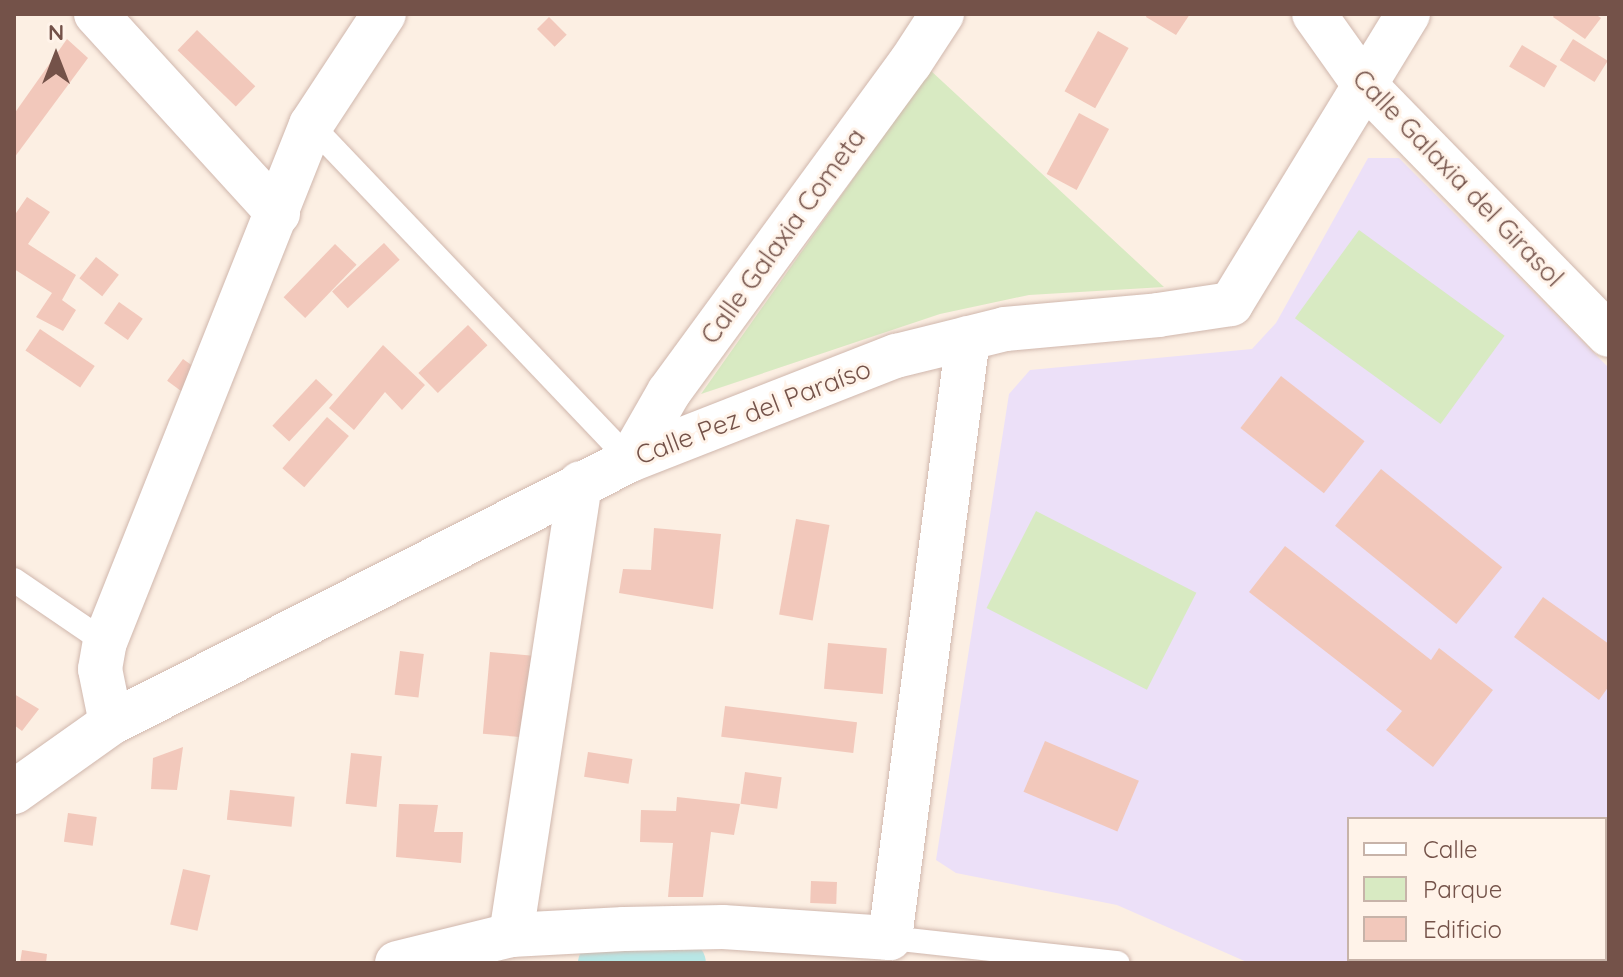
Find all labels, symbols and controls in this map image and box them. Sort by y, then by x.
north arrow [16,16,96,96]
text: N [48,18,64,46]
street label: Calle Galaxia del Girasol [1346,63,1570,293]
street label: Calle Galaxia Cometa [694,122,872,350]
street label: Calle Pez del Paraíso [631,353,875,471]
legend [1347,817,1607,961]
text: Calle [1423,834,1478,864]
text: Parque [1423,874,1502,904]
text: Edificio [1423,914,1502,944]

